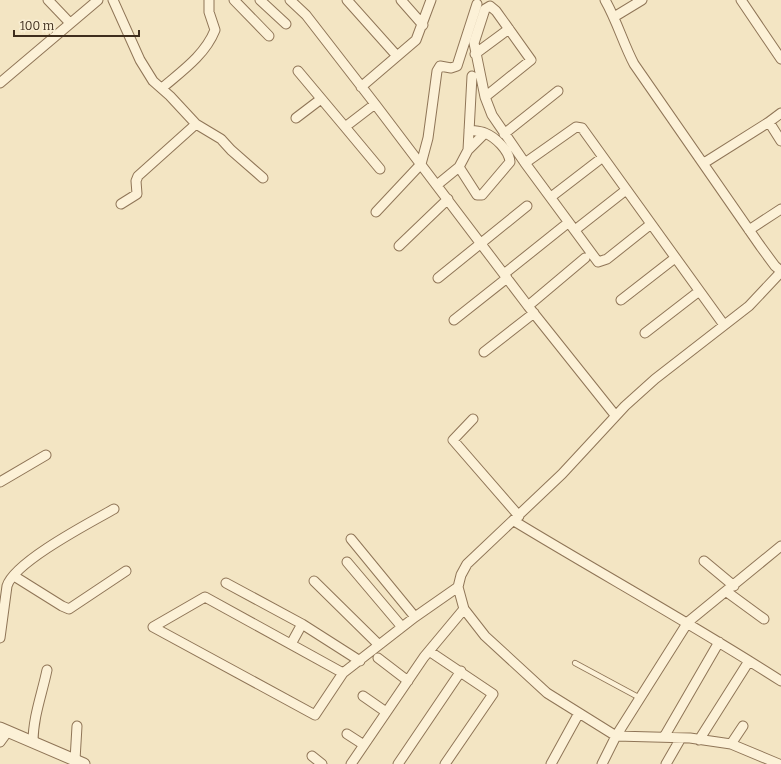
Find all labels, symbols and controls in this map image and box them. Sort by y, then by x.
scale bar [14,12,139,38]
text: 100 m [20,19,55,33]

